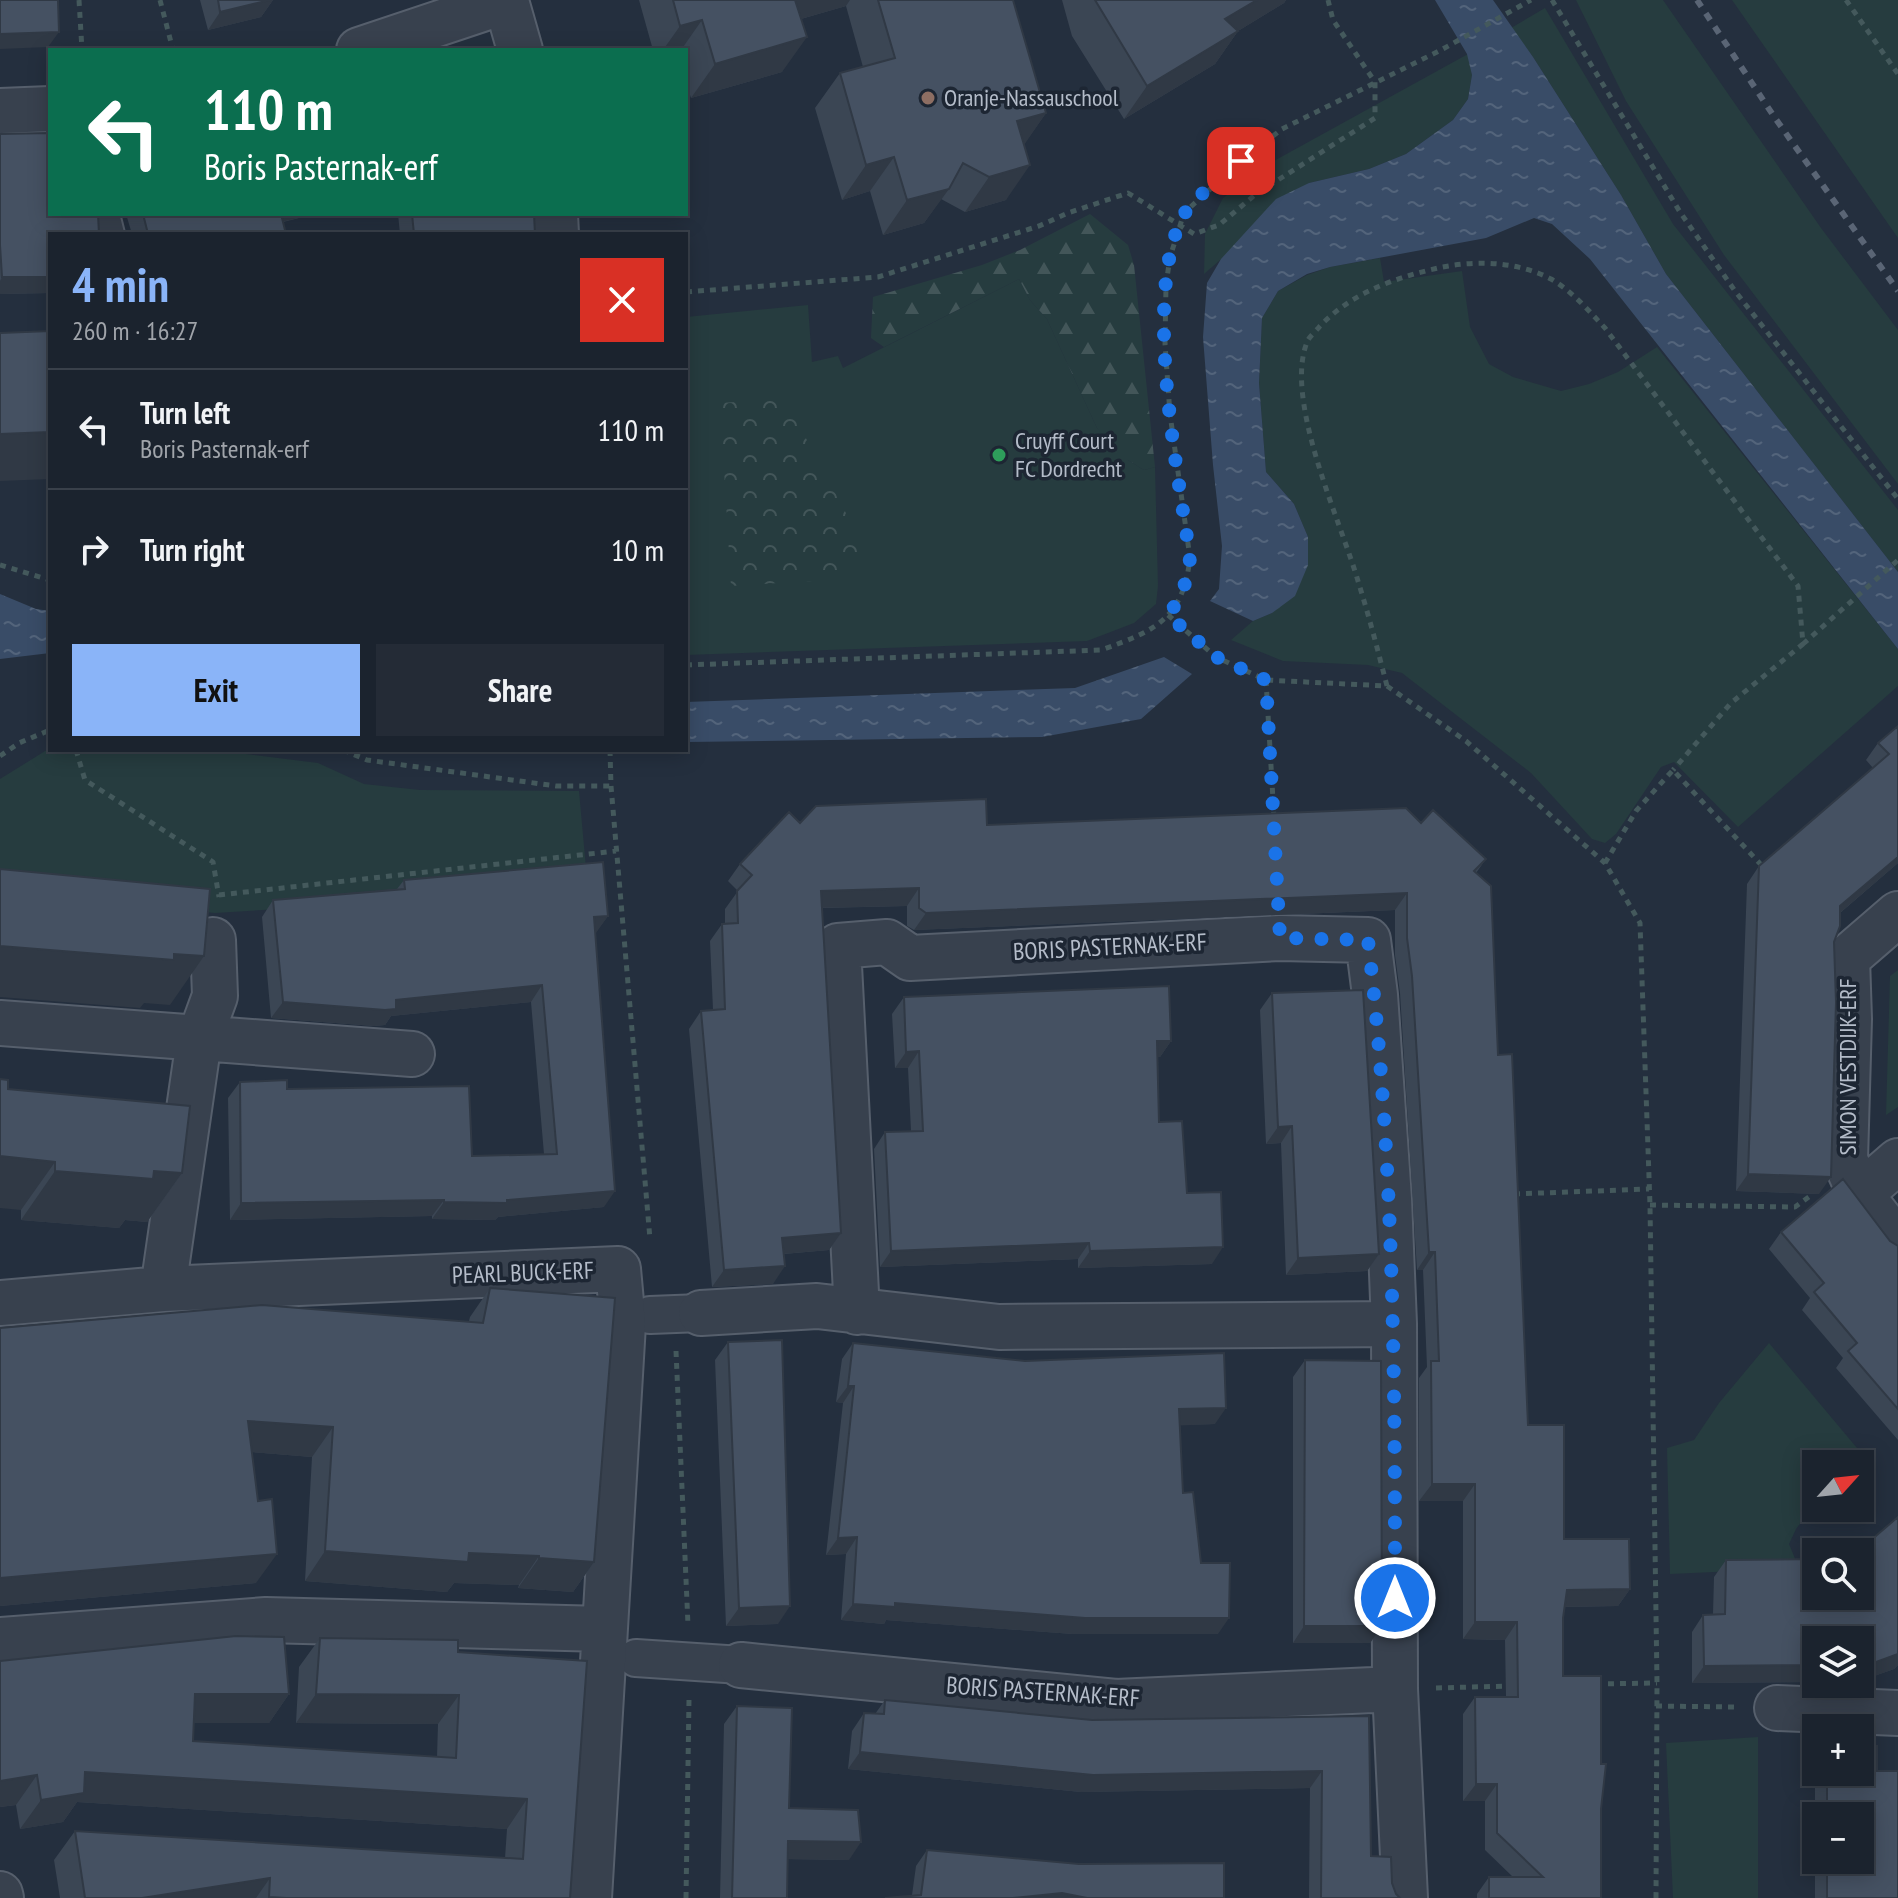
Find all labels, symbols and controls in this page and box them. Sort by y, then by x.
text: 110 m [204,73,333,145]
icon: left [72,80,176,184]
place label: Oranje-Nassauschool [944,82,1119,113]
marker: Oranje-Nassauschool [919,89,937,107]
pin [1207,127,1275,195]
icon: arrive [1219,139,1263,183]
text: Boris Pasternak-erf [204,143,438,190]
text: 4 min [72,253,169,315]
button: close [580,258,664,342]
text: 260 m · 16:27 [72,314,198,347]
text: Turn left [140,393,230,432]
icon: left [72,407,116,451]
text: 110 m [598,410,664,449]
place label: Cruyff Court FC Dordrecht [1015,425,1123,484]
text: Boris Pasternak-erf [140,432,309,465]
marker: Cruyff Court FC Dordrecht [990,446,1008,464]
icon: right [72,527,116,571]
text: Turn right [140,530,244,569]
text: 10 m [611,530,664,569]
button: Exit [72,644,360,736]
button: Share [376,644,664,736]
street label: BORIS PASTERNAK-ERF [1012,926,1208,967]
street label: SIMON VESTDIJK-ERF [1832,978,1863,1156]
street label: PEARL BUCK-ERF [451,1255,594,1290]
north arrow [1802,1450,1874,1522]
map controls [1802,1450,1874,1874]
button: search [1802,1538,1874,1610]
position arrow [1353,1556,1437,1640]
button: layers [1802,1626,1874,1698]
street label: BORIS PASTERNAK-ERF [945,1669,1141,1714]
button: + [1802,1714,1874,1786]
button: − [1802,1802,1874,1874]

